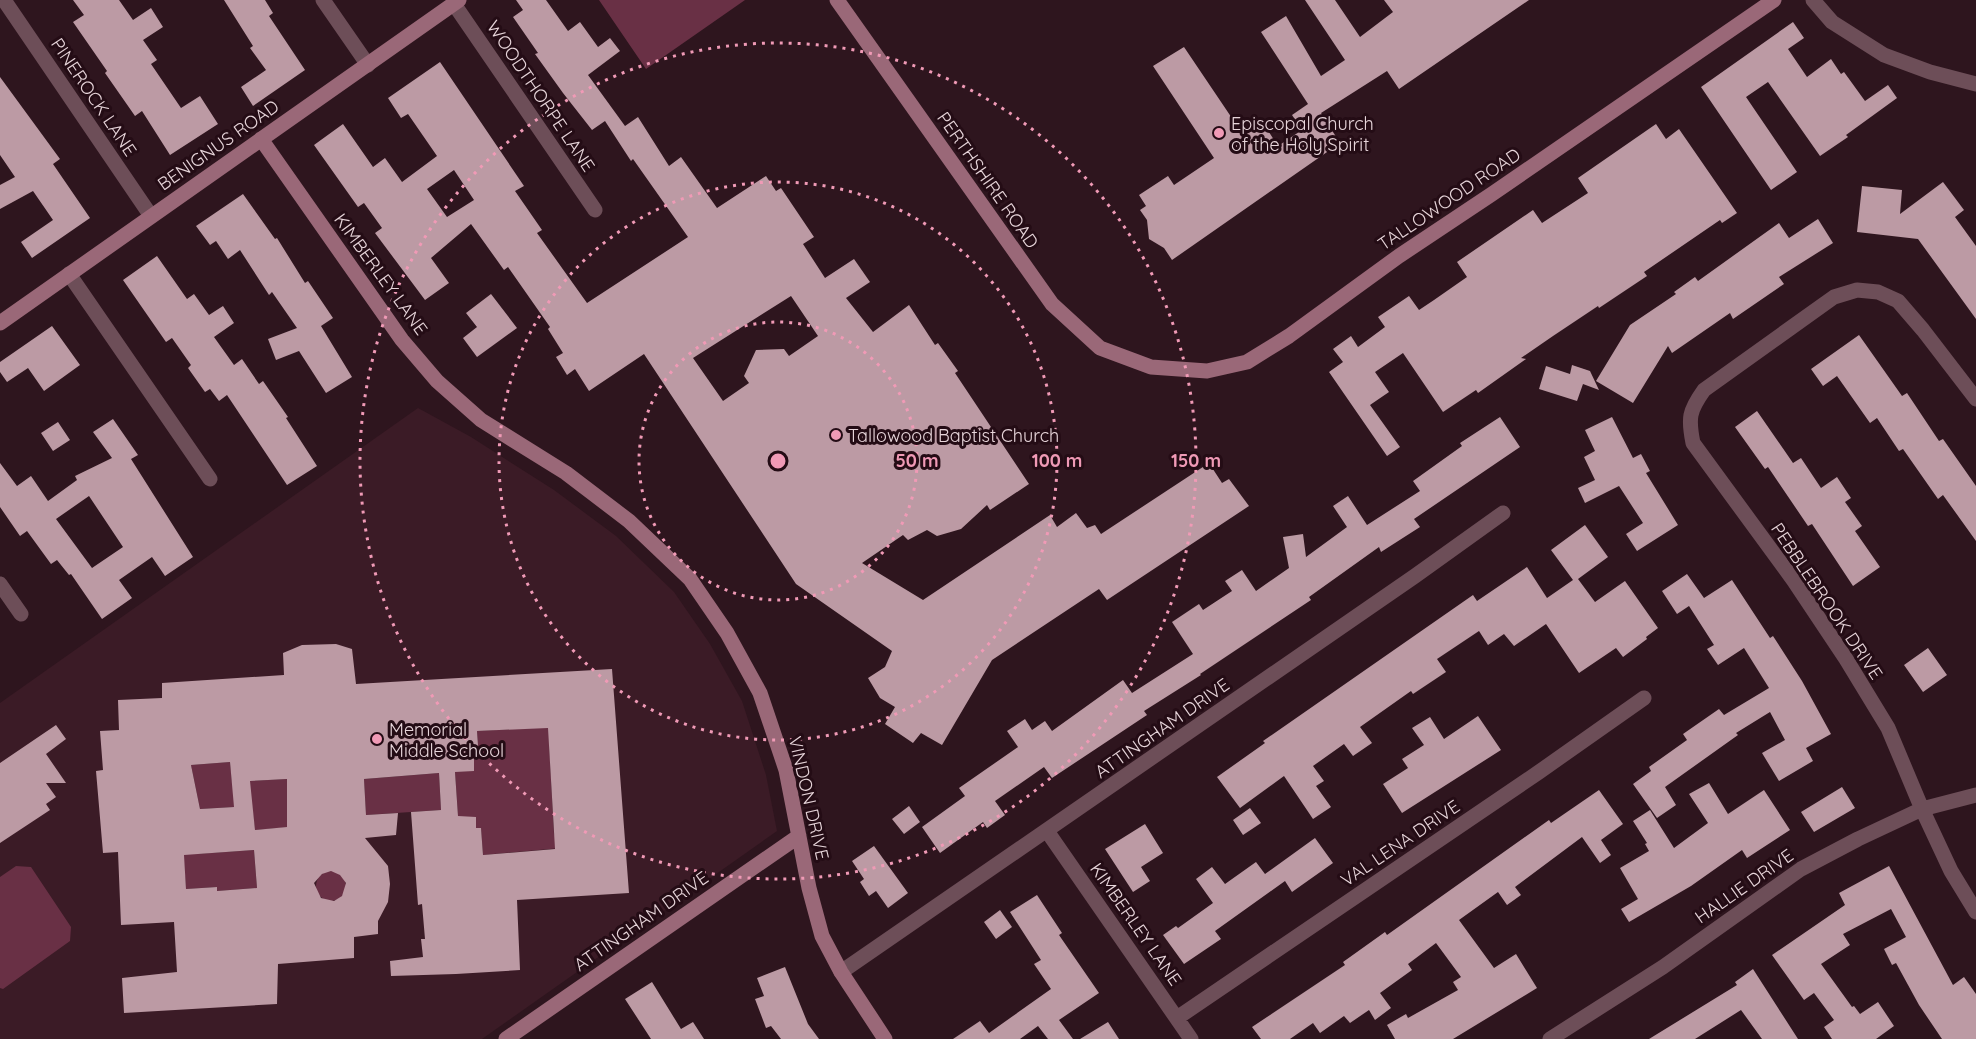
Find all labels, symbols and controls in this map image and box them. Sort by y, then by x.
street label: WOODTHORPE LANE [482,16,600,176]
street label: PINEROCK LANE [46,34,142,160]
street label: BENIGNUS ROAD [153,95,283,195]
street label: PERTHSHIRE ROAD [932,107,1044,253]
place label: Episcopal Church of the Holy Spirit [1231,112,1374,156]
marker: Episcopal Church of the Holy Spirit [1212,126,1226,140]
street label: TALLOWOOD ROAD [1373,143,1525,255]
street label: KIMBERLEY LANE [329,209,433,339]
place label: Tallowood Baptist Church [848,424,1059,447]
marker: Tallowood Baptist Church [829,428,843,442]
text: 50 m [895,449,939,472]
text: 100 m [1032,449,1082,472]
text: 150 m [1171,449,1221,472]
centre of rings [768,451,788,471]
street label: PEBBLEBROOK DRIVE [1766,518,1888,684]
street label: ATTINGHAM DRIVE [1090,673,1234,783]
place label: Memorial Middle School [389,718,504,762]
marker: Memorial Middle School [370,732,384,746]
street label: VINDON DRIVE [784,734,834,862]
street label: VAL LENA DRIVE [1336,795,1464,891]
street label: HALLIE DRIVE [1690,844,1798,928]
street label: KIMBERLEY LANE [1085,858,1187,990]
street label: ATTINGHAM DRIVE [569,866,713,976]

